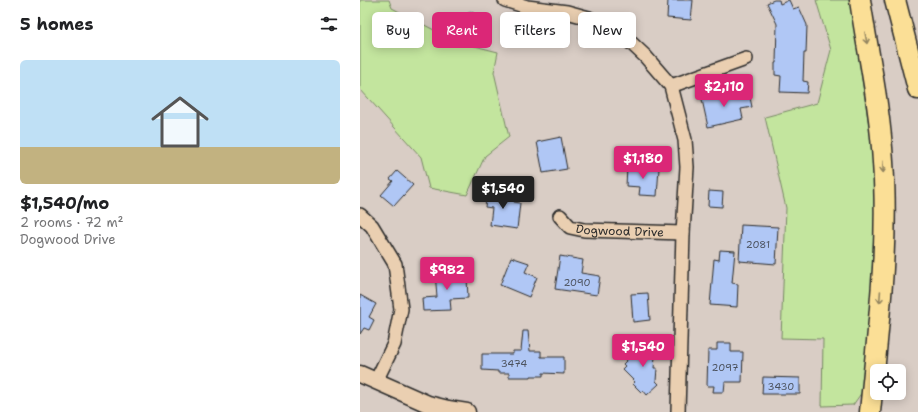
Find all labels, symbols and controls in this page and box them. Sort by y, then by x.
chip: Buy [372,12,424,48]
chip: Rent [432,12,492,48]
chip: Filters [500,12,570,48]
chip: New [578,12,636,48]
text: 5 homes [20,13,93,35]
icon: filters [318,13,340,35]
one-way arrow [862,32,870,45]
pin: $2,110 [691,74,757,108]
text: $2,110 [704,78,744,95]
icon: home [144,86,216,158]
pin: $1,180 [610,146,676,180]
text: $1,180 [623,150,663,167]
one-way arrow [880,160,887,173]
pin: $1,540 [470,176,536,210]
text: $1,540 [481,180,525,197]
text: $1,540/mo [20,192,109,214]
text: 2 rooms · 72 m² [20,214,124,231]
street label: Dogwood Drive [574,220,664,240]
text: Dogwood Drive [20,231,116,248]
house number: 2081 [746,238,770,251]
pin: $982 [423,257,471,291]
text: $982 [429,261,465,278]
house number: 2090 [563,276,591,289]
one-way arrow [877,290,884,303]
pin: $1,540 [610,334,676,368]
text: $1,540 [621,338,665,355]
house number: 3474 [501,357,527,370]
house number: 2097 [712,361,738,374]
map controls [870,364,906,400]
button: locate [870,364,906,400]
house number: 3430 [768,380,794,393]

